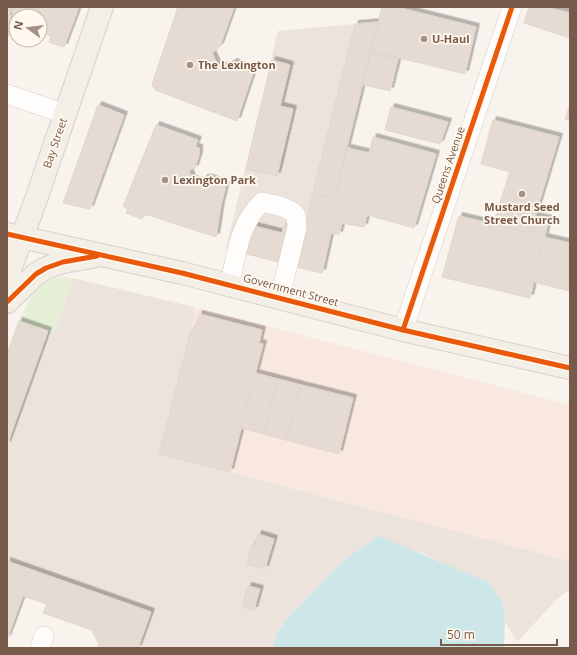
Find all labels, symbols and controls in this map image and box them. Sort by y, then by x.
north arrow [8,8,48,48]
text: N [9,19,26,32]
place label: U-Haul [432,31,470,46]
marker: U-Haul [419,34,429,44]
place label: The Lexington [198,57,276,72]
marker: The Lexington [185,60,195,70]
street label: Bay Street [39,116,70,170]
street label: Queens Avenue [427,124,468,205]
place label: Lexington Park [173,172,256,187]
marker: Lexington Park [160,175,170,185]
marker: Mustard Seed Street Church [517,189,527,199]
place label: Mustard Seed Street Church [484,199,560,227]
street label: Government Street [242,270,341,309]
scale bar [441,621,557,647]
text: 50 m [447,626,475,643]

